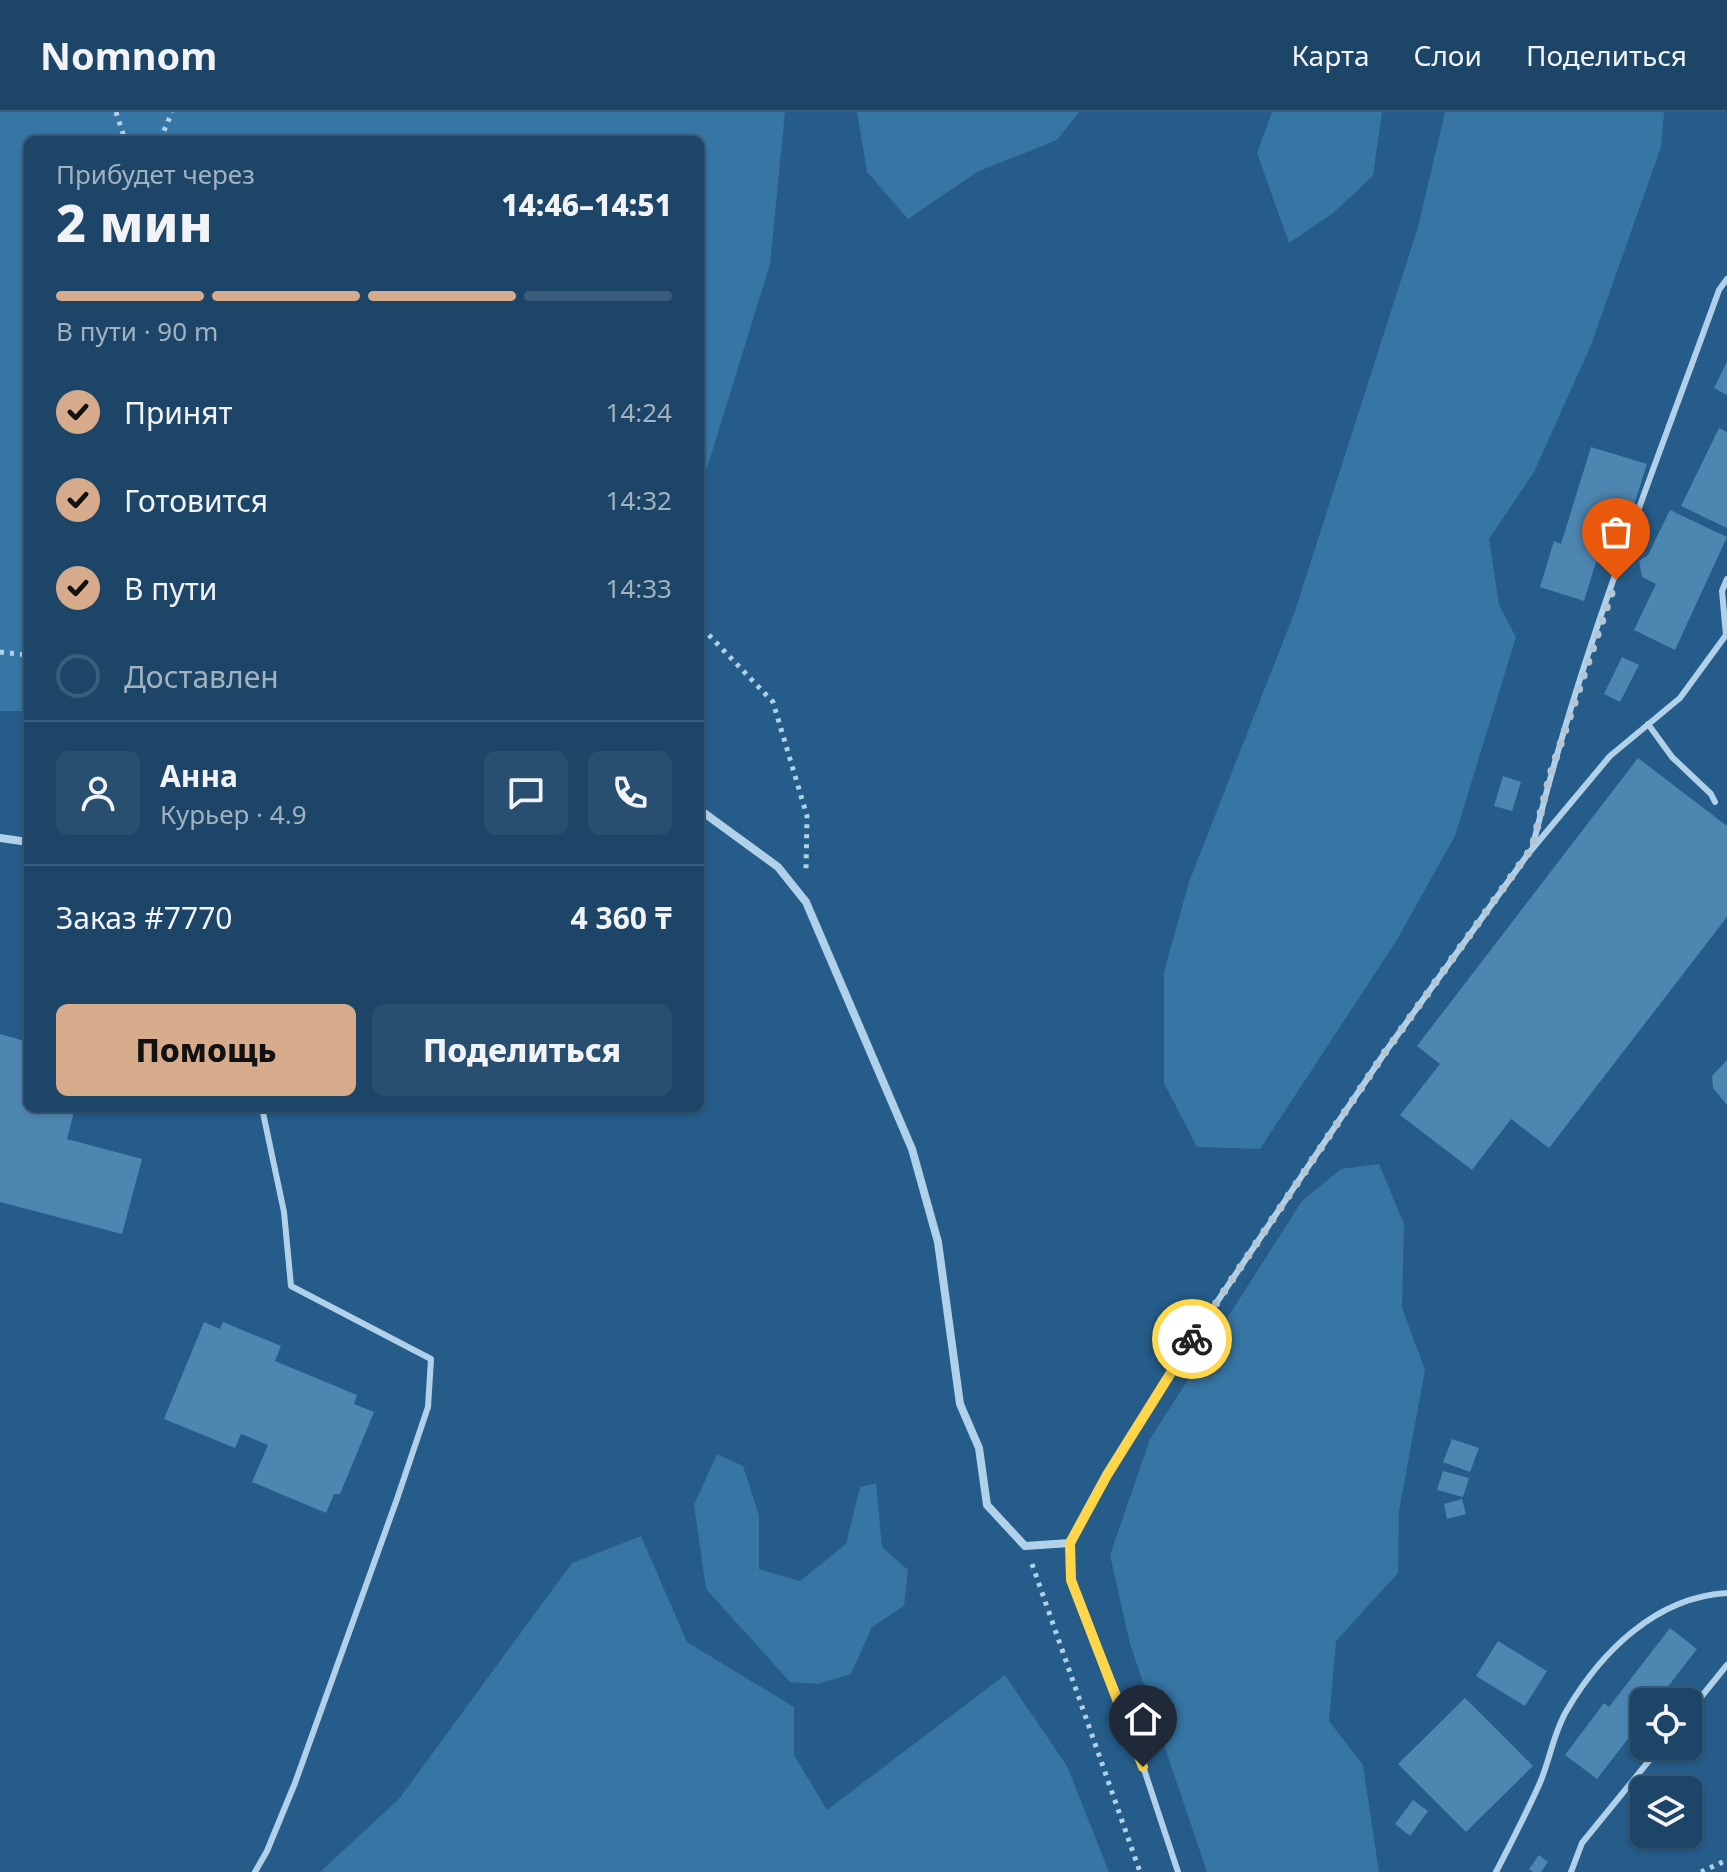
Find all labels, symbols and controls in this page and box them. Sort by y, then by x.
text: Nomnom [40,29,217,81]
text: Карта [1291,36,1370,74]
text: Слои [1414,36,1482,74]
text: Поделиться [1526,36,1687,74]
text: Прибудет через [56,156,255,192]
text: 14:46–14:51 [501,184,672,225]
text: 2 мин [56,186,213,257]
text: В пути · 90 m [56,313,218,349]
icon: check [56,390,100,434]
text: Принят [124,392,233,433]
text: 14:24 [606,394,672,430]
icon: check [56,478,100,522]
text: Готовится [124,480,268,521]
text: 14:32 [606,482,672,518]
pin [1582,498,1650,580]
icon: bag [1594,510,1638,554]
icon: check [56,566,100,610]
text: В пути [124,568,217,609]
text: 14:33 [606,570,672,606]
text: Доставлен [124,656,279,697]
button: person [56,751,140,835]
button: chat [484,751,568,835]
button: phone [588,751,672,835]
text: Анна [160,755,238,796]
text: Курьер · 4.9 [160,796,307,832]
text: Заказ #7770 [56,897,232,938]
text: 4 360 ₸ [571,897,672,938]
button: Помощь [56,1004,356,1096]
button: Поделиться [372,1004,672,1096]
courier [1152,1299,1232,1379]
icon: bike [1170,1317,1214,1361]
pin [1109,1685,1177,1767]
map controls [1630,1688,1702,1848]
button: locate [1630,1688,1702,1760]
icon: home [1121,1697,1165,1741]
button: layers [1630,1776,1702,1848]

